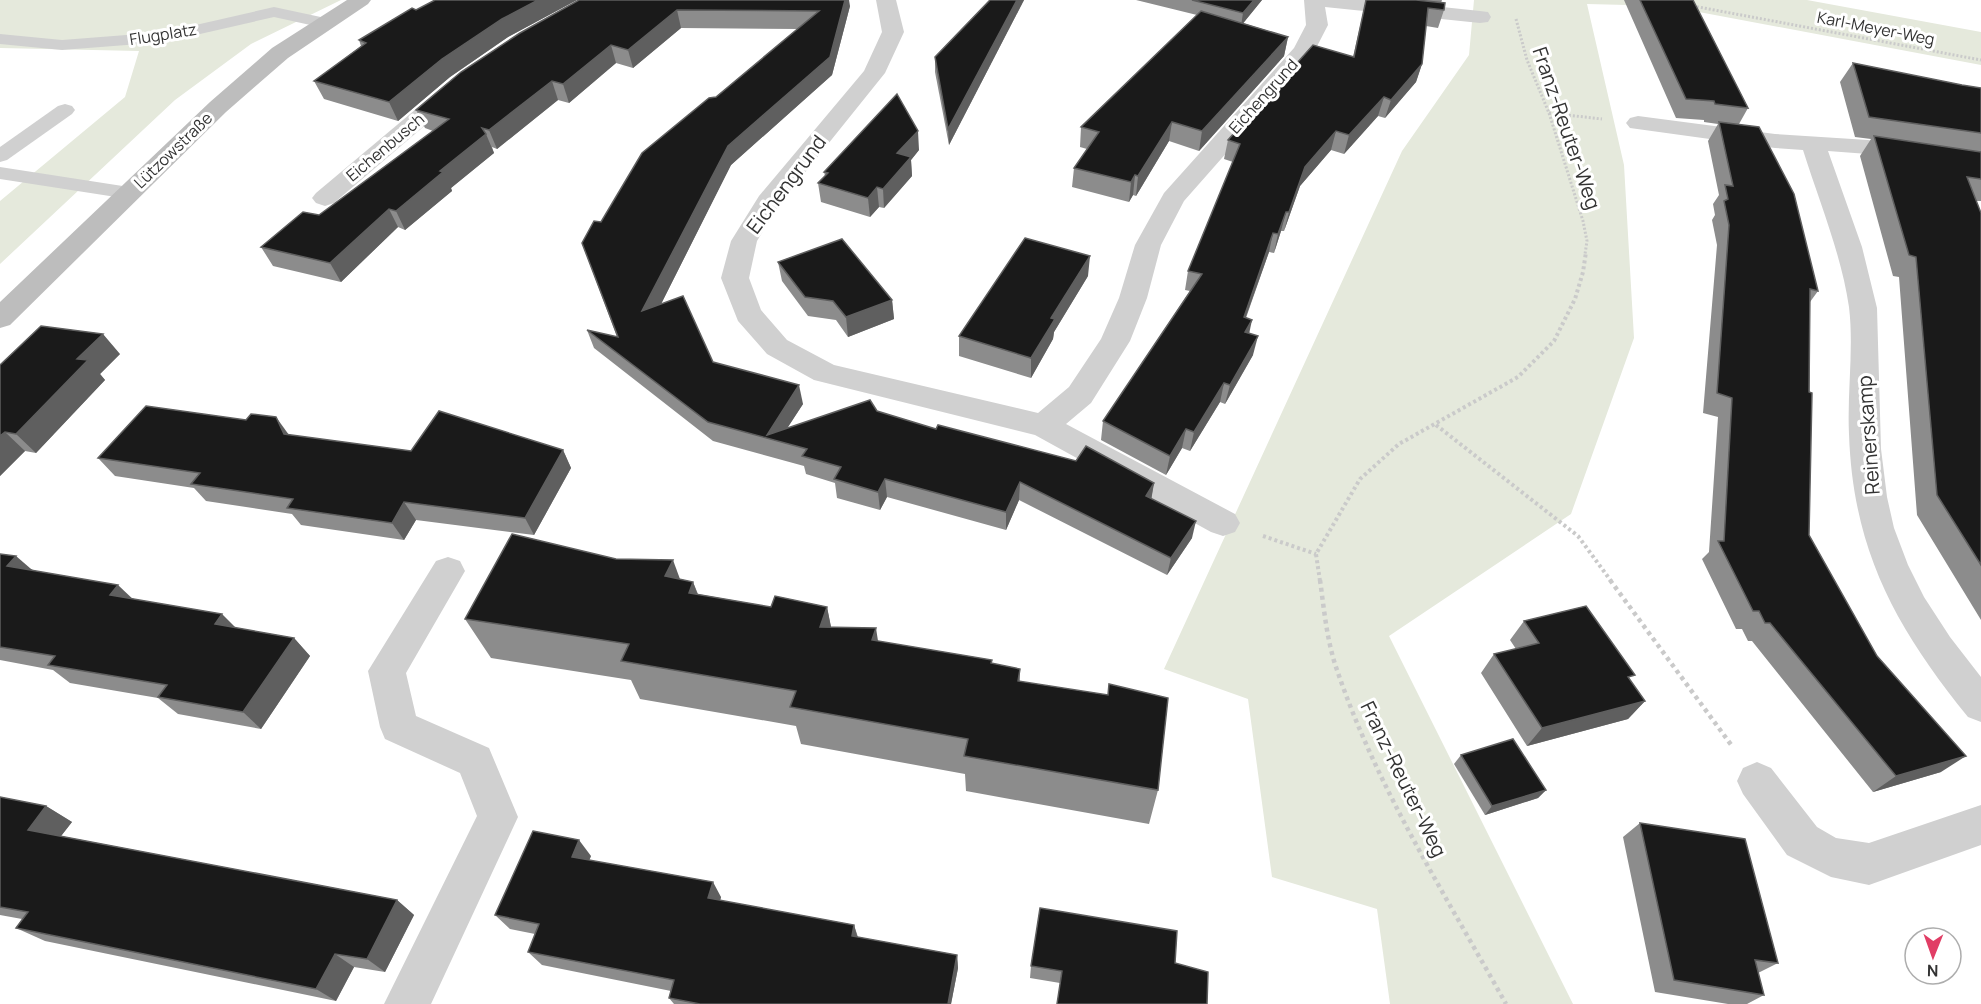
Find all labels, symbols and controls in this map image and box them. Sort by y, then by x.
street label: Karl-Meyer-Weg [1815,6,1937,50]
street label: Flugplatz [128,18,198,50]
street label: Franz-Reuter-Weg [1527,43,1607,213]
street label: Eichengrund [1224,54,1302,138]
street label: Lützowstraße [129,107,217,193]
street label: Eichenbusch [341,108,429,186]
street label: Eichengrund [740,129,832,239]
street label: Reinerskamp [1850,374,1886,496]
street label: Franz-Reuter-Weg [1355,697,1453,861]
north arrow [1903,926,1963,986]
text: N [1927,960,1939,982]

